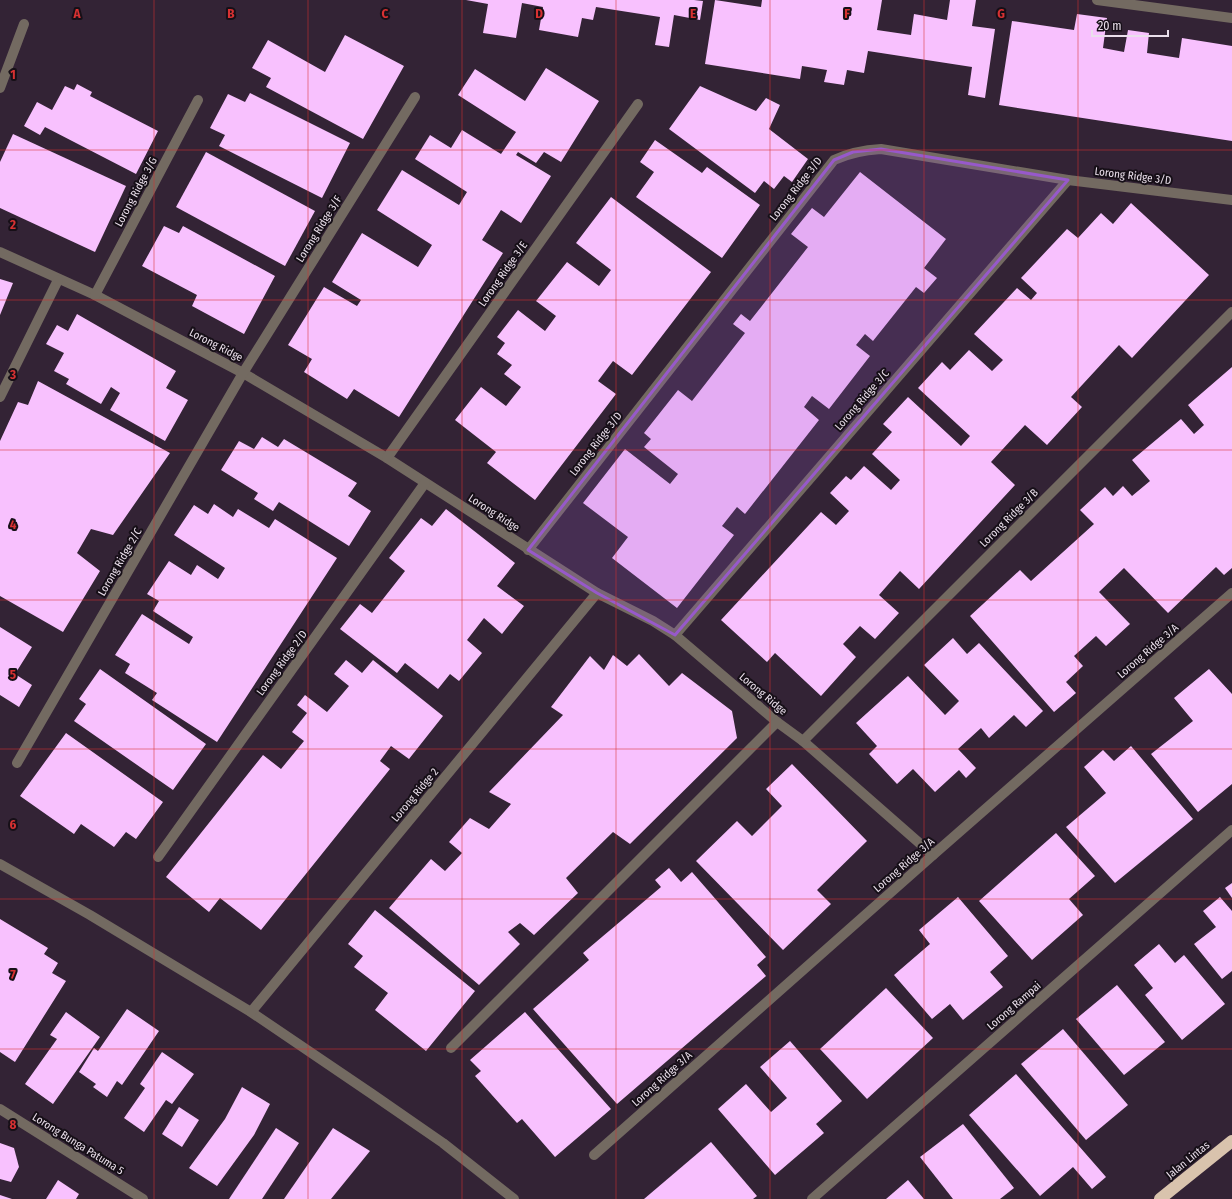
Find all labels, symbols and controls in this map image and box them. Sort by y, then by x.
text: A [72,6,81,21]
text: B [227,6,235,21]
text: C [382,6,389,21]
text: D [535,6,543,21]
text: E [690,6,696,21]
text: F [844,6,850,21]
text: G [997,6,1005,21]
scale bar [1092,12,1168,38]
text: 20 m [1098,19,1122,33]
text: 1 [10,67,16,82]
street label: Lorong Ridge 3/G [112,155,160,229]
street label: Lorong Ridge 3/D [767,155,825,223]
street label: Lorong Ridge 3/D [1094,165,1172,187]
street label: Lorong Ridge 3/F [293,193,345,265]
text: 2 [9,217,16,232]
street label: Lorong Ridge 3/E [476,239,530,309]
street label: Lorong Ridge [187,326,245,364]
text: 3 [9,367,16,382]
street label: Lorong Ridge 3/C [832,367,892,433]
street label: Lorong Ridge 3/D [567,410,625,478]
street label: Lorong Ridge 3/B [977,486,1041,550]
street label: Lorong Ridge [466,492,522,534]
text: 4 [10,517,17,532]
street label: Lorong Ridge 2/C [95,525,145,598]
street label: Lorong Ridge 3/A [1115,621,1181,681]
street label: Lorong Ridge 2/D [254,628,310,698]
text: 5 [10,667,16,682]
street label: Lorong Ridge [736,670,790,718]
street label: Lorong Ridge 2 [389,766,441,824]
text: 6 [10,817,17,832]
street label: Lorong Ridge 3/A [871,835,937,895]
text: 7 [10,967,16,982]
street label: Lorong Rampai [984,979,1044,1033]
street label: Lorong Ridge 3/A [629,1049,695,1109]
street label: Lorong Bunga Patuma 5 [30,1111,126,1177]
text: 8 [10,1117,17,1132]
street label: Jalan Lintas [1164,1138,1212,1181]

